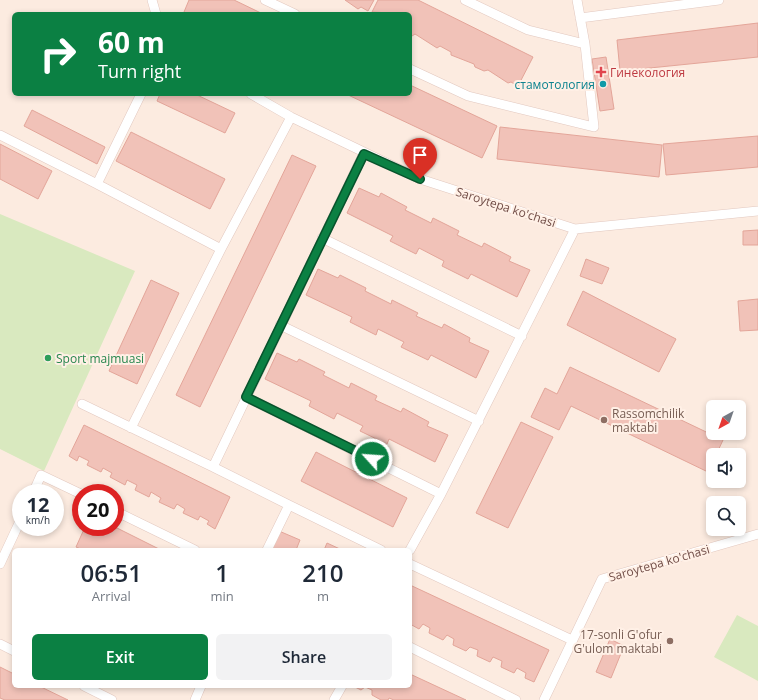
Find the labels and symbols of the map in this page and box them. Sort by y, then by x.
place label: Гинекология [610,64,685,81]
marker: Гинекология [595,66,607,78]
place label: стамотология [515,76,595,93]
marker: стамотология [598,79,608,89]
pin [403,138,437,179]
street label: Saroytepa ko'chasi [454,183,558,231]
place label: Sport majmuasi [56,350,144,367]
marker: Sport majmuasi [43,353,53,363]
north arrow [706,400,746,440]
place label: Rassomchilik maktabi [612,405,685,436]
marker: Rassomchilik maktabi [599,415,609,425]
position arrow [351,438,393,480]
speed limit sign: 20 [72,484,124,536]
street label: Saroytepa ko'chasi [607,540,711,586]
place label: 17-sonli G'ofur G'ulom maktabi [573,626,662,657]
marker: 17-sonli G'ofur G'ulom maktabi [665,636,675,646]

